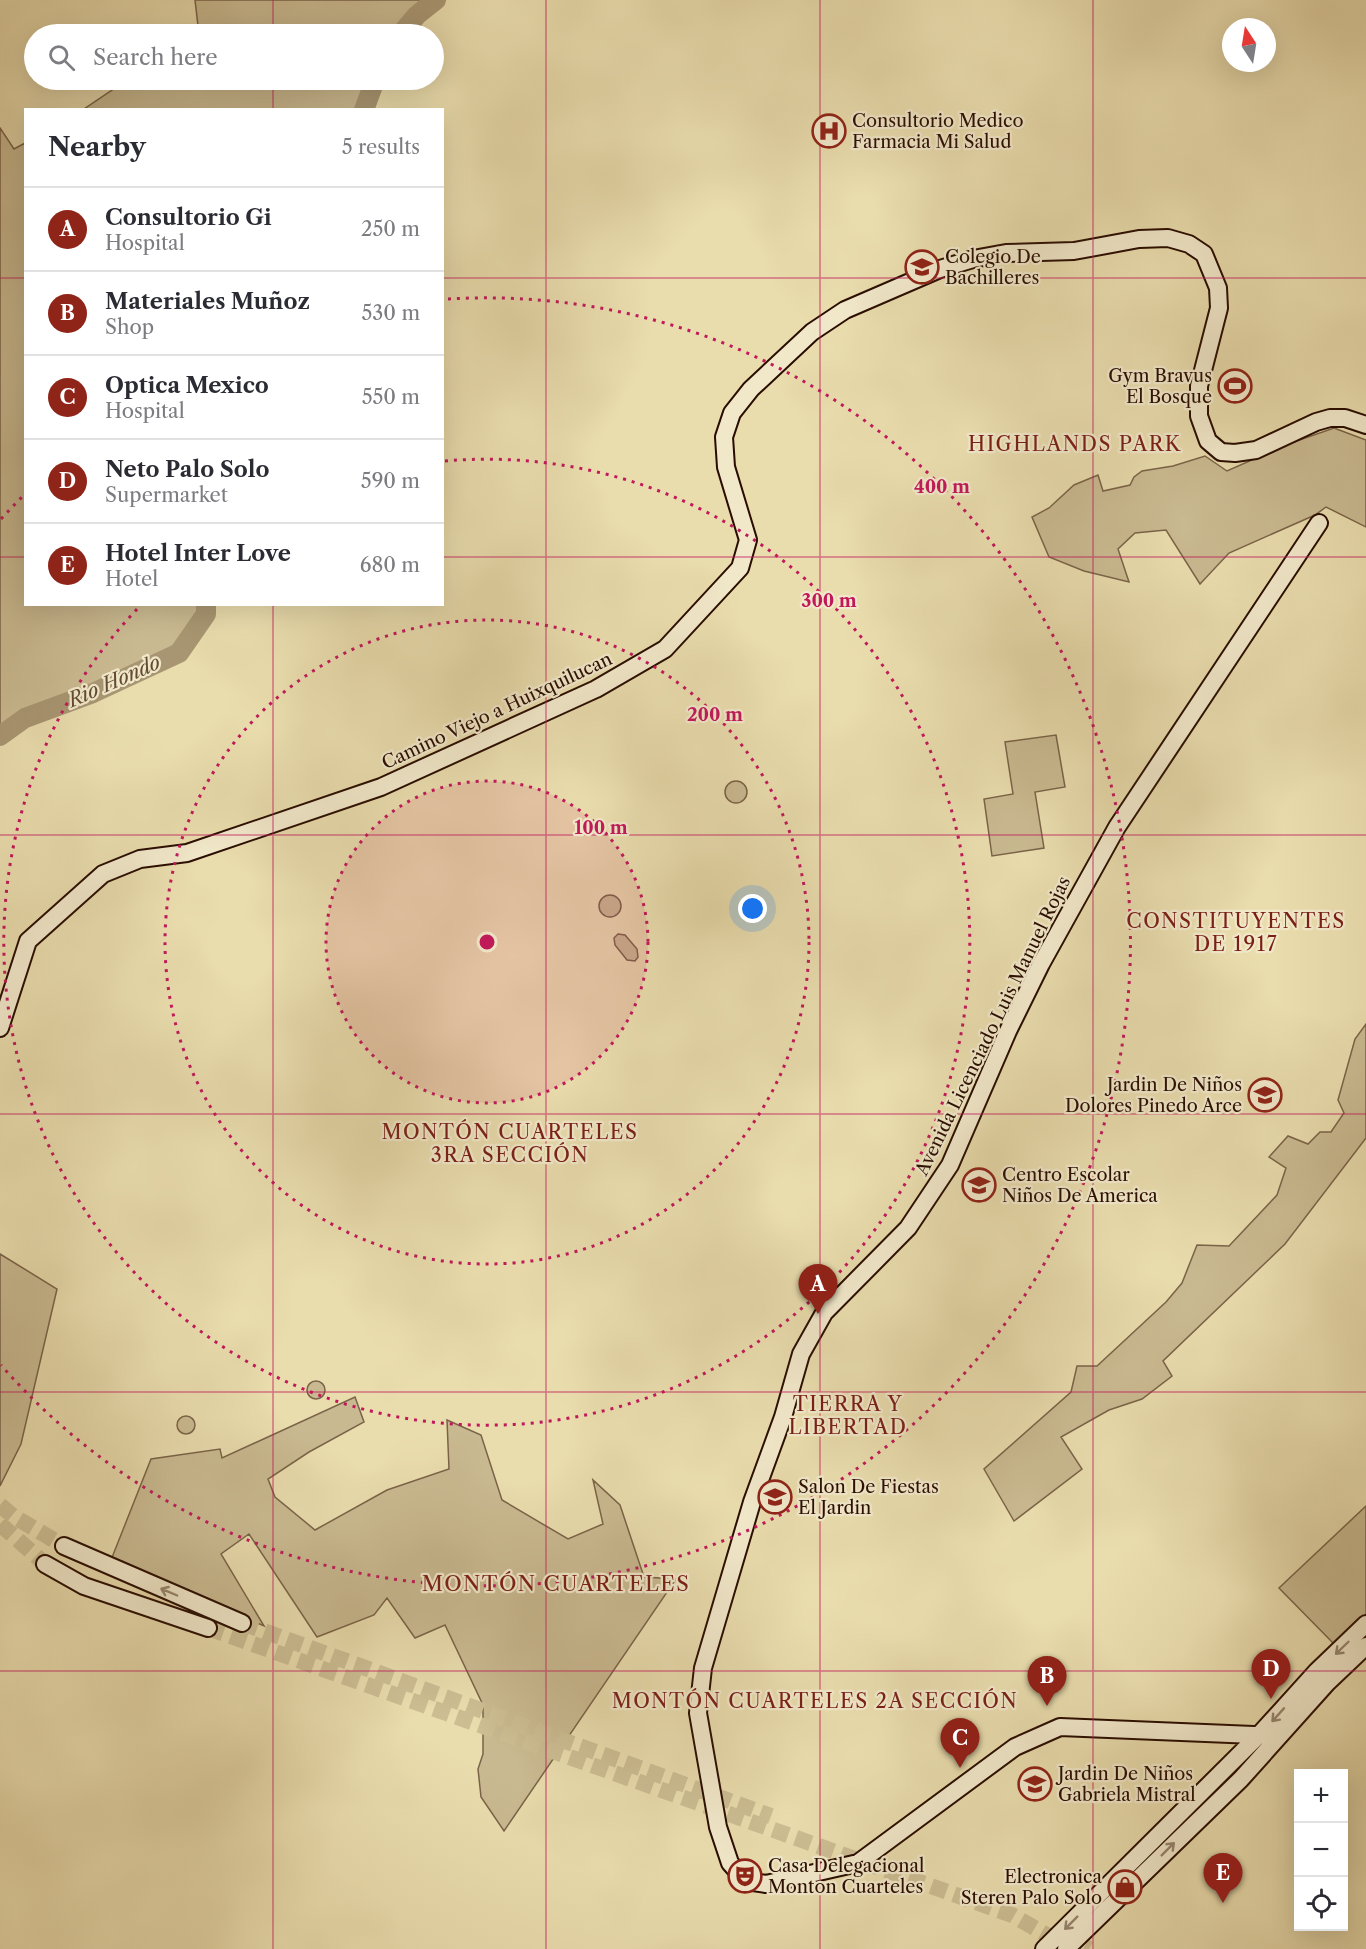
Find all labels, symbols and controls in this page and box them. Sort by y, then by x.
north arrow [1222,18,1276,72]
search box [24,24,444,90]
icon: search [45,41,78,74]
text: Search here [93,44,218,71]
place label: Consultorio Medico Farmacia Mi Salud [852,110,1024,153]
hospital icon: Consultorio Medico Farmacia Mi Salud [811,113,847,149]
text: Nearby [48,131,146,163]
text: 5 results [342,135,420,159]
text: Consultorio Gi [105,204,272,231]
text: A [60,217,75,241]
text: 250 m [361,217,420,241]
text: Hospital [105,231,185,255]
place label: Colegio De Bachilleres [945,246,1041,289]
school or university icon: Colegio De Bachilleres [904,249,940,285]
text: Materiales Muñoz [105,288,310,315]
text: B [60,301,75,325]
text: 530 m [362,301,420,325]
text: Shop [105,315,154,339]
place label: Gym Bravus El Bosque [1108,365,1212,408]
sports icon: Gym Bravus El Bosque [1217,368,1253,404]
text: Optica Mexico [105,372,269,399]
text: C [59,385,76,409]
text: 550 m [362,385,420,409]
text: Hospital [105,399,185,423]
district label: HIGHLANDS PARK [968,432,1182,456]
text: Neto Palo Solo [105,456,269,483]
text: D [59,469,76,493]
text: 590 m [361,469,420,493]
text: 400 m [914,476,970,498]
text: Supermarket [105,483,228,507]
text: Hotel Inter Love [105,540,291,567]
text: E [60,553,75,577]
text: 680 m [360,553,420,577]
text: Hotel [105,567,158,591]
text: 300 m [801,590,857,612]
street label: Camino Viejo a Huixquilucan [378,648,616,774]
water label: Rio Hondo [62,650,164,713]
text: 200 m [687,704,743,726]
text: 100 m [574,817,628,839]
street label: Avenida Licenciado Luis Manuel Rojas [910,873,1075,1180]
your location [738,894,767,923]
district label: CONSTITUYENTES DE 1917 [1126,909,1346,956]
centre of rings [477,932,497,952]
place label: Jardin De Niños Dolores Pinedo Arce [1065,1074,1242,1117]
school or university icon: Jardin De Niños Dolores Pinedo Arce [1247,1077,1283,1113]
district label: MONTÓN CUARTELES 3RA SECCIÓN [381,1119,639,1167]
place label: Centro Escolar Niños De America [1002,1164,1158,1207]
school or university icon: Centro Escolar Niños De America [961,1167,997,1203]
pin: A [798,1264,838,1314]
district label: TIERRA Y LIBERTAD [788,1392,908,1439]
place label: Salon De Fiestas El Jardin [798,1476,939,1519]
school or university icon: Salon De Fiestas El Jardin [757,1479,793,1515]
district label: MONTÓN CUARTELES [422,1571,690,1596]
one-way arrow [160,1586,178,1598]
one-way arrow [1334,1641,1349,1655]
pin: D [1252,1650,1290,1699]
pin: B [1028,1656,1066,1706]
district label: MONTÓN CUARTELES 2A SECCIÓN [612,1688,1018,1713]
one-way arrow [1271,1707,1285,1722]
pin: C [940,1718,980,1768]
place label: Jardin De Niños Gabriela Mistral [1055,1763,1196,1806]
school or university icon: Jardin De Niños Gabriela Mistral [1017,1766,1053,1802]
map controls [1294,1769,1348,1931]
button: + [1294,1769,1348,1823]
button: − [1294,1823,1348,1877]
one-way arrow [1161,1842,1176,1857]
pin: E [1204,1854,1242,1903]
place label: Casa Delegacional Monton Cuarteles [768,1855,924,1898]
theatre icon: Casa Delegacional Monton Cuarteles [727,1858,763,1894]
place label: Electronica Steren Palo Solo [961,1866,1103,1909]
shop icon: Electronica Steren Palo Solo [1107,1869,1143,1905]
button: locate [1294,1877,1348,1931]
one-way arrow [1063,1915,1078,1930]

